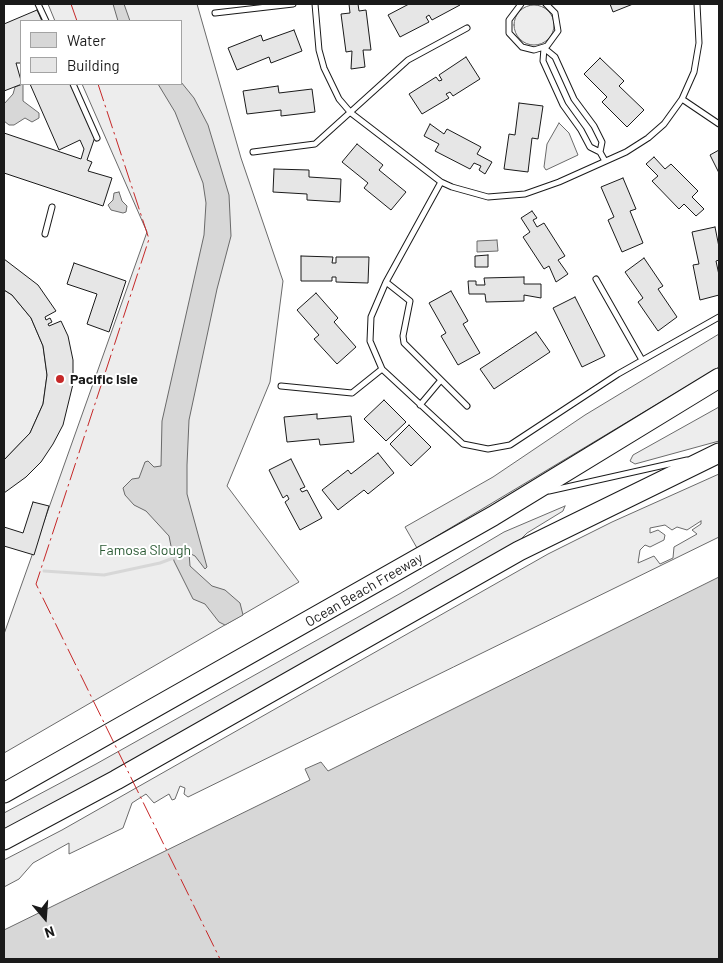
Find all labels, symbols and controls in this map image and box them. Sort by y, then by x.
legend [20,20,182,85]
text: Water [67,31,106,49]
text: Building [67,56,120,74]
place label: Pacific Isle [70,371,138,387]
marker: Pacific Isle [54,373,66,385]
park label: Famosa Slough [99,542,191,558]
street label: Ocean Beach Freeway [302,550,426,630]
north arrow [20,893,70,943]
text: N [43,923,57,942]

